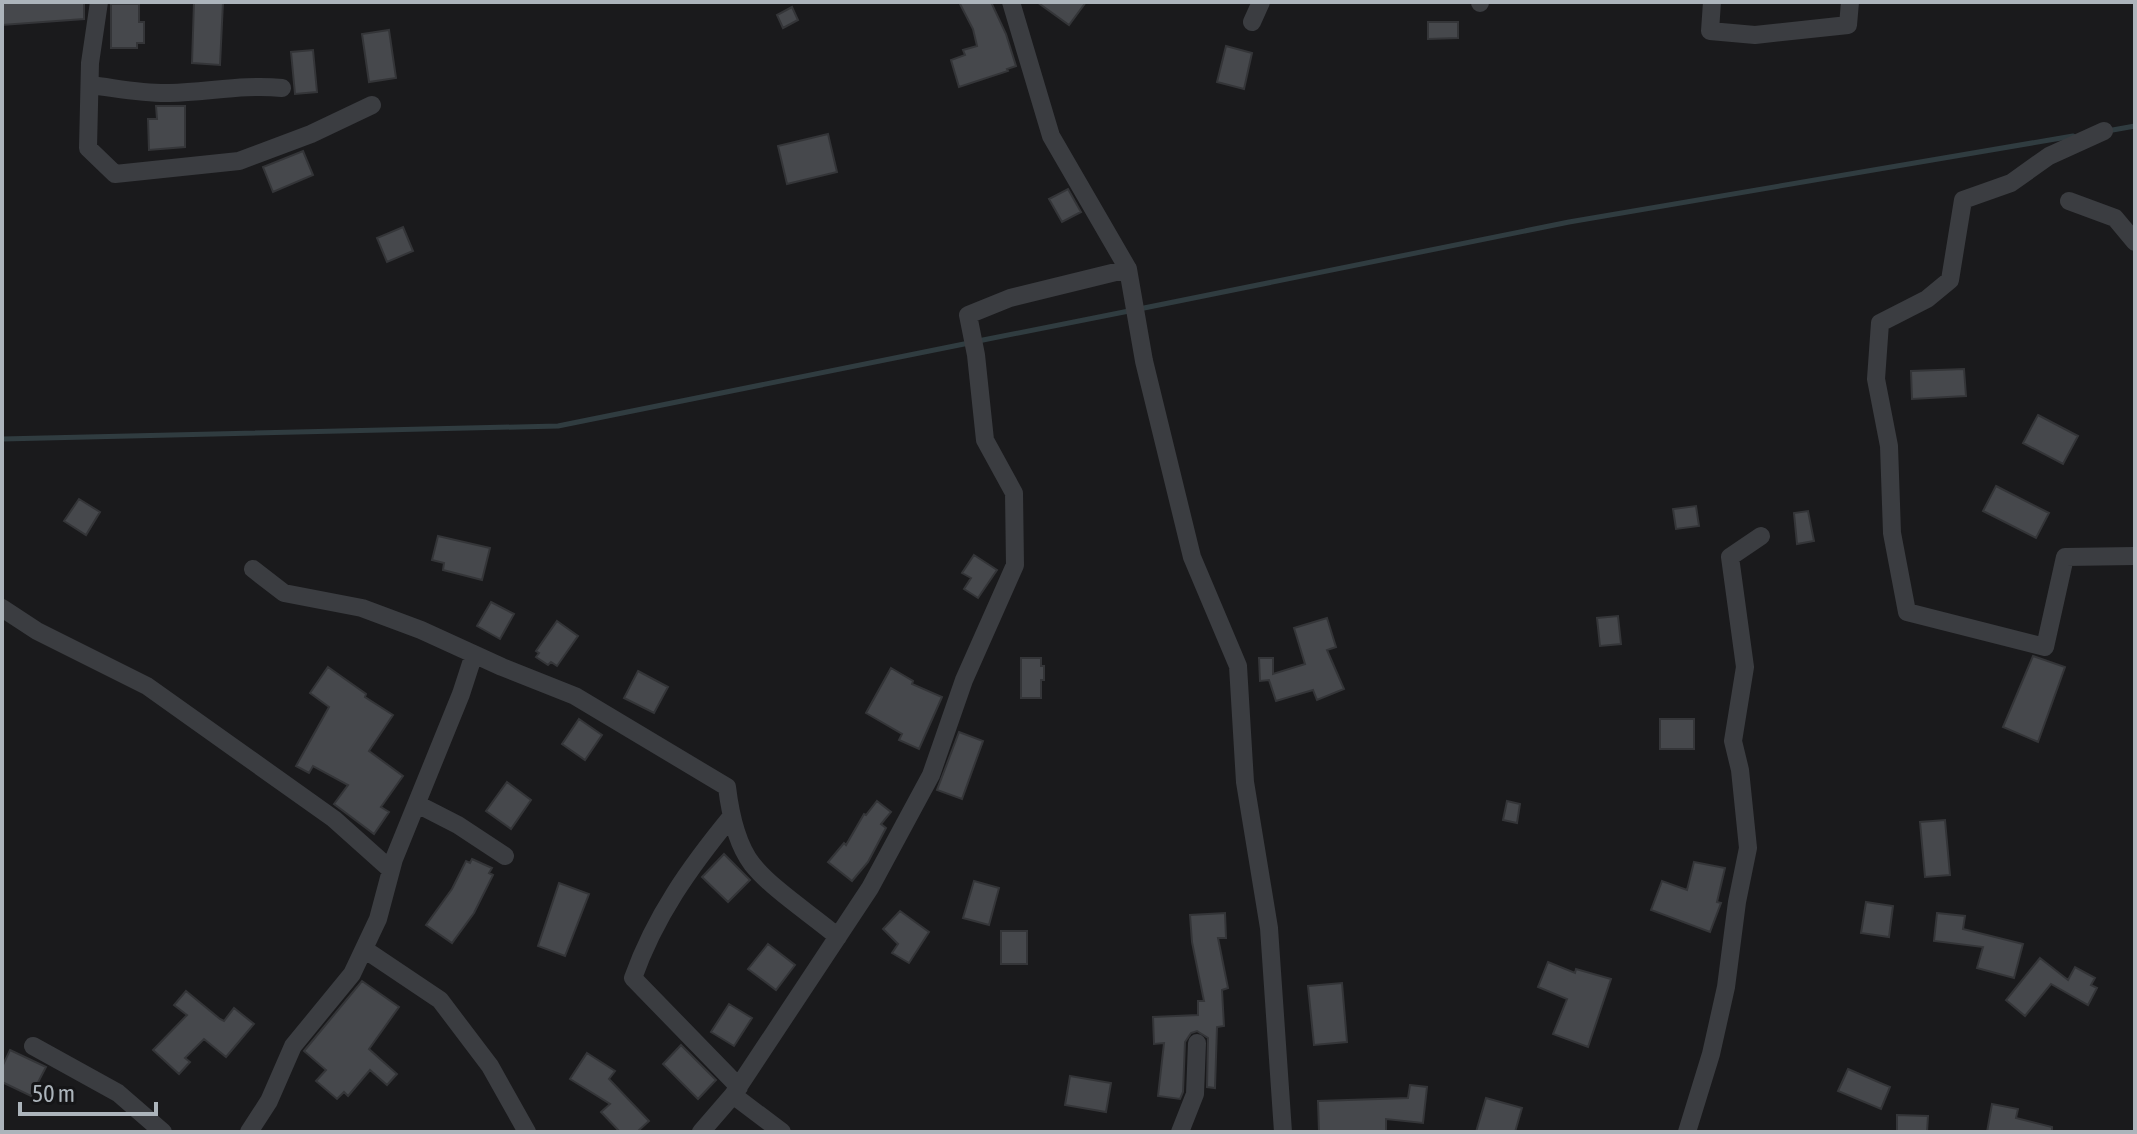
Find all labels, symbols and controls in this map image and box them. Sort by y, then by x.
scale bar [20,1066,156,1116]
text: 50 m [32,1080,75,1107]

